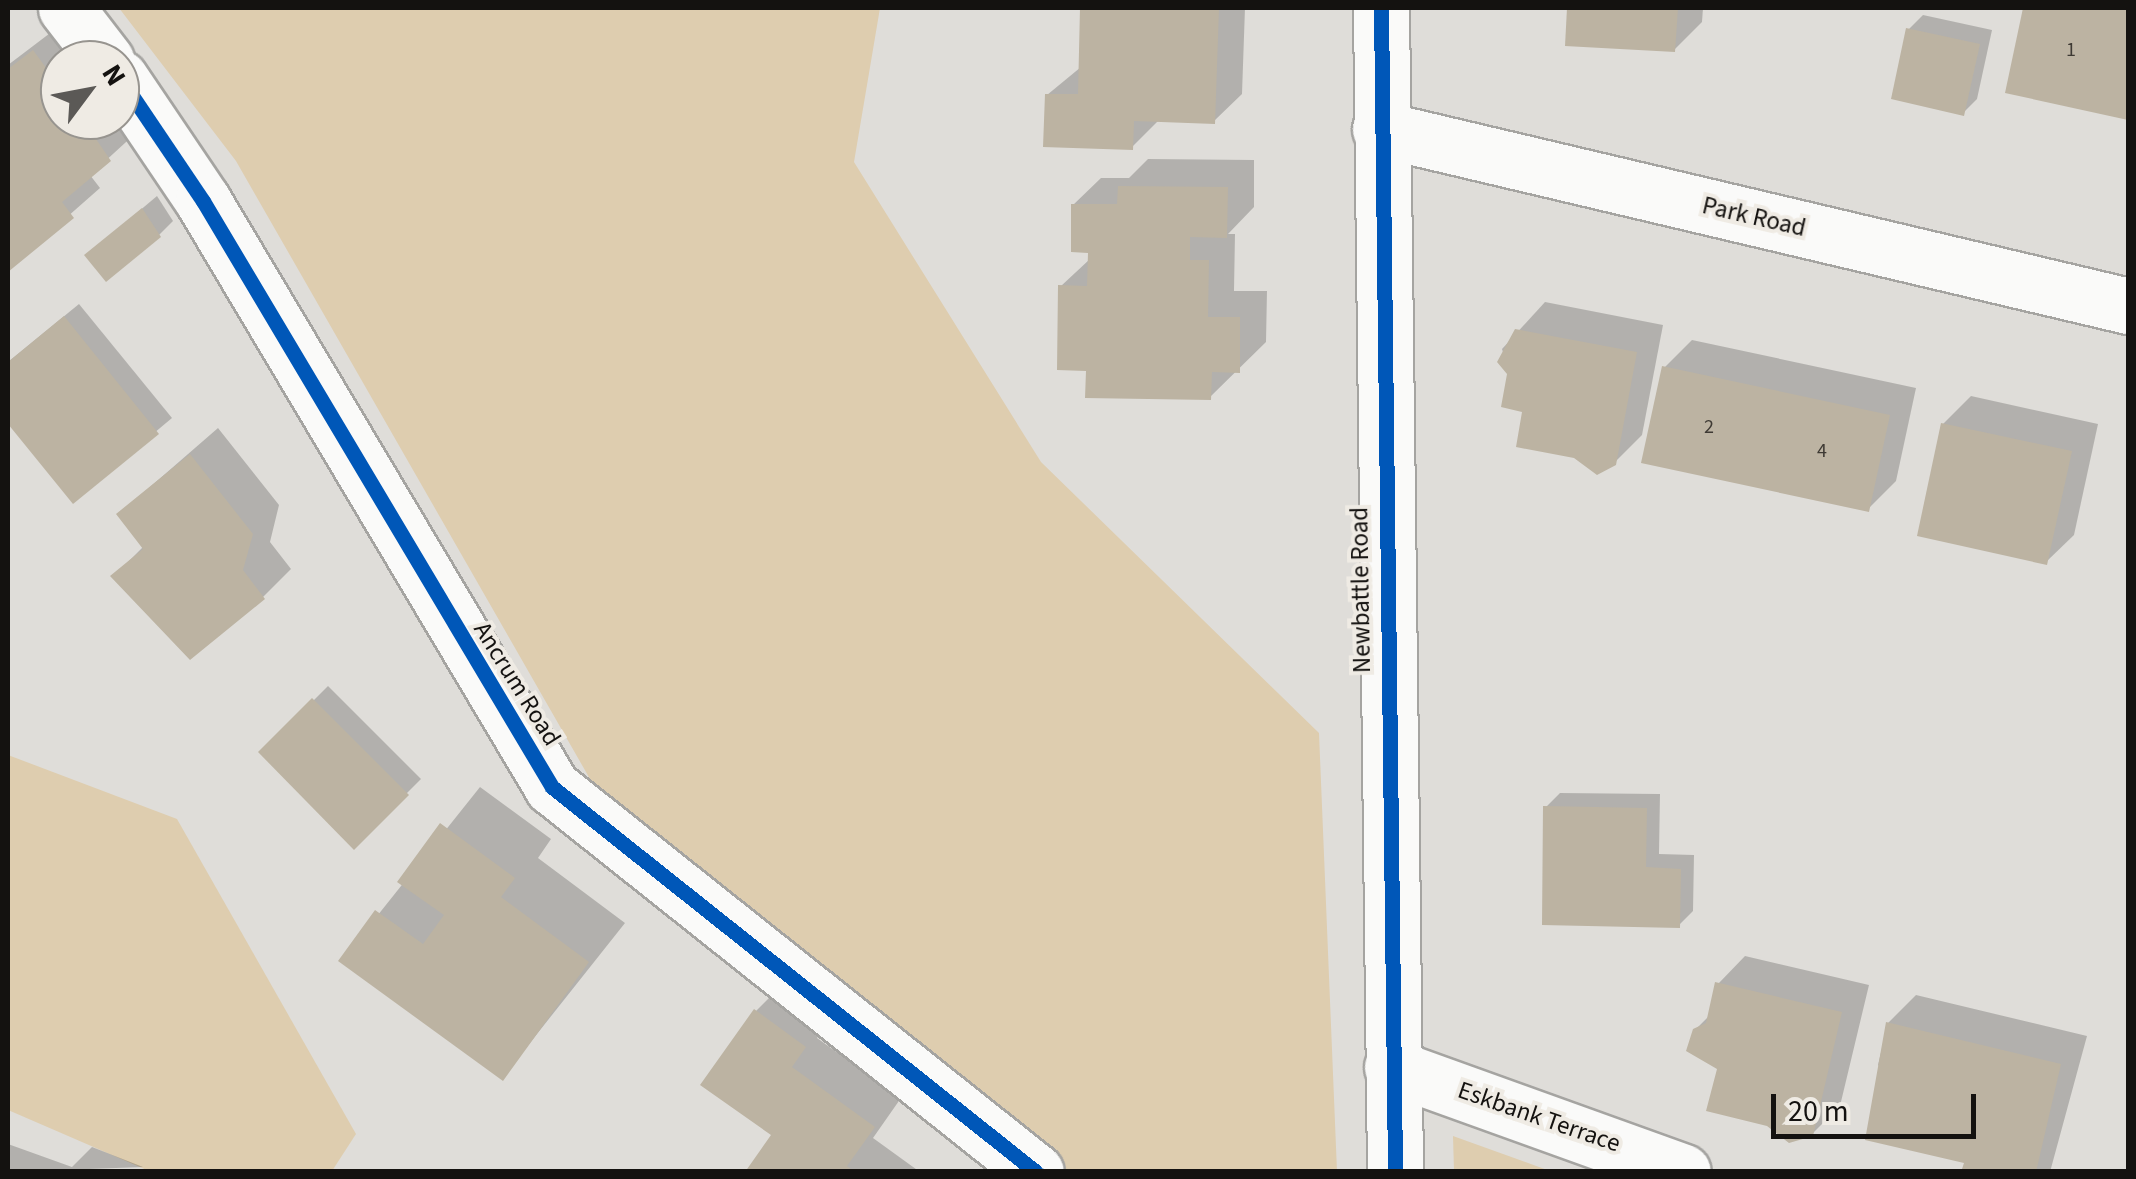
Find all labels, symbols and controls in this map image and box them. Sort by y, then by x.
house number: 1 [2066,38,2076,62]
north arrow [40,40,140,140]
text: N [92,57,136,94]
street label: Park Road [1699,191,1809,243]
house number: 2 [1704,415,1714,439]
house number: 4 [1817,439,1827,463]
street label: Newbattle Road [1345,507,1377,673]
street label: Ancrum Road [467,617,567,751]
scale bar [1776,1074,1981,1136]
street label: Eskbank Terrace [1454,1075,1624,1159]
text: 20 m [1788,1090,1849,1133]

